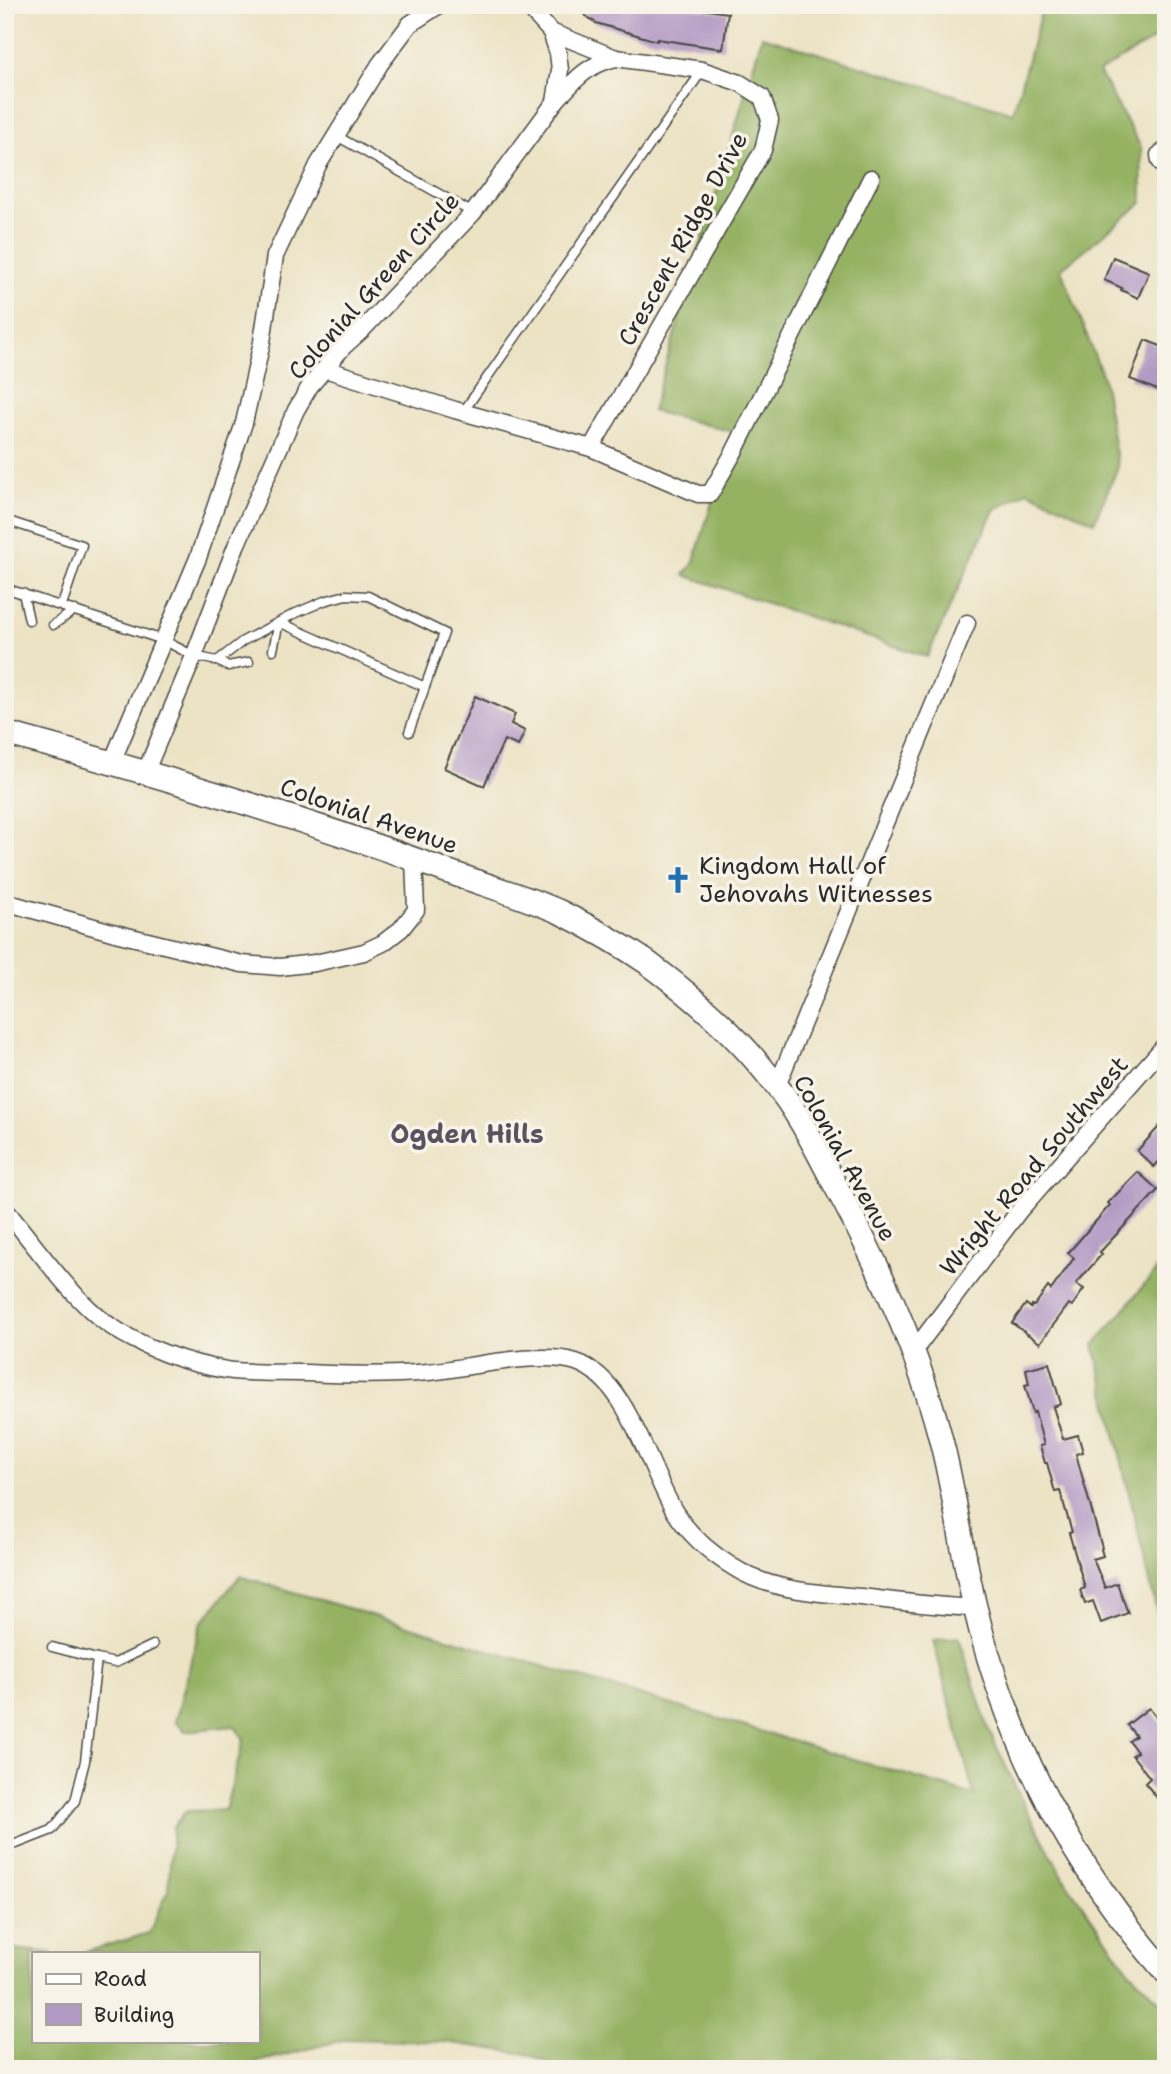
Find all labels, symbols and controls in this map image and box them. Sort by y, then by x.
street label: Crescent Ridge Drive [611,126,755,352]
street label: Colonial Green Circle [281,185,467,387]
street label: Colonial Avenue [276,771,462,861]
place label: Kingdom Hall of Jehovahs Witnesses [699,850,933,910]
church icon: Kingdom Hall of Jehovahs Witnesses [663,865,693,895]
street label: Wright Road Southwest [933,1049,1135,1283]
street label: Colonial Avenue [786,1069,904,1247]
district label: Ogden Hills [390,1116,544,1151]
legend [32,1952,259,2042]
text: Road [94,1965,147,1993]
text: Building [94,2001,174,2029]

